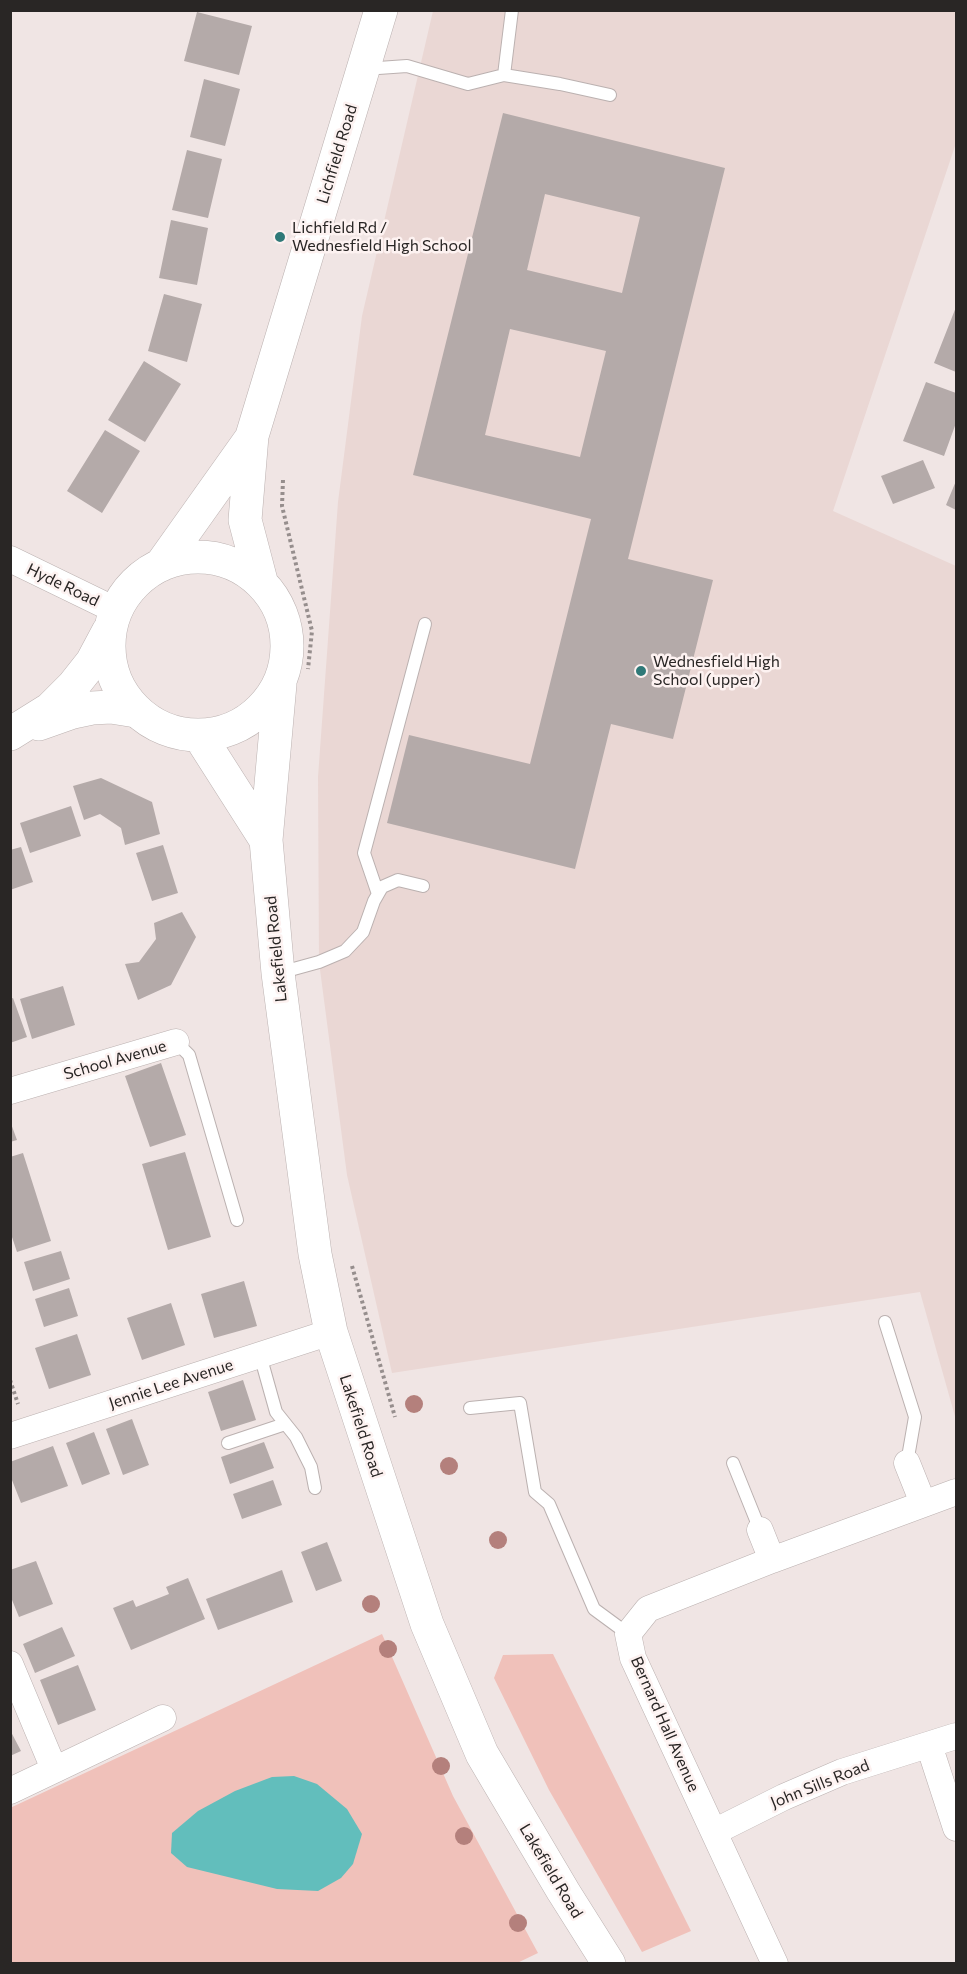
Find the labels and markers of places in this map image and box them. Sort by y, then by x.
place label: Lichfield Rd / Wednesfield High School [292,218,472,256]
marker: Lichfield Rd / Wednesfield High School [273,230,287,244]
place label: Wednesfield High School (upper) [653,652,780,690]
marker: Wednesfield High School (upper) [634,664,648,678]

